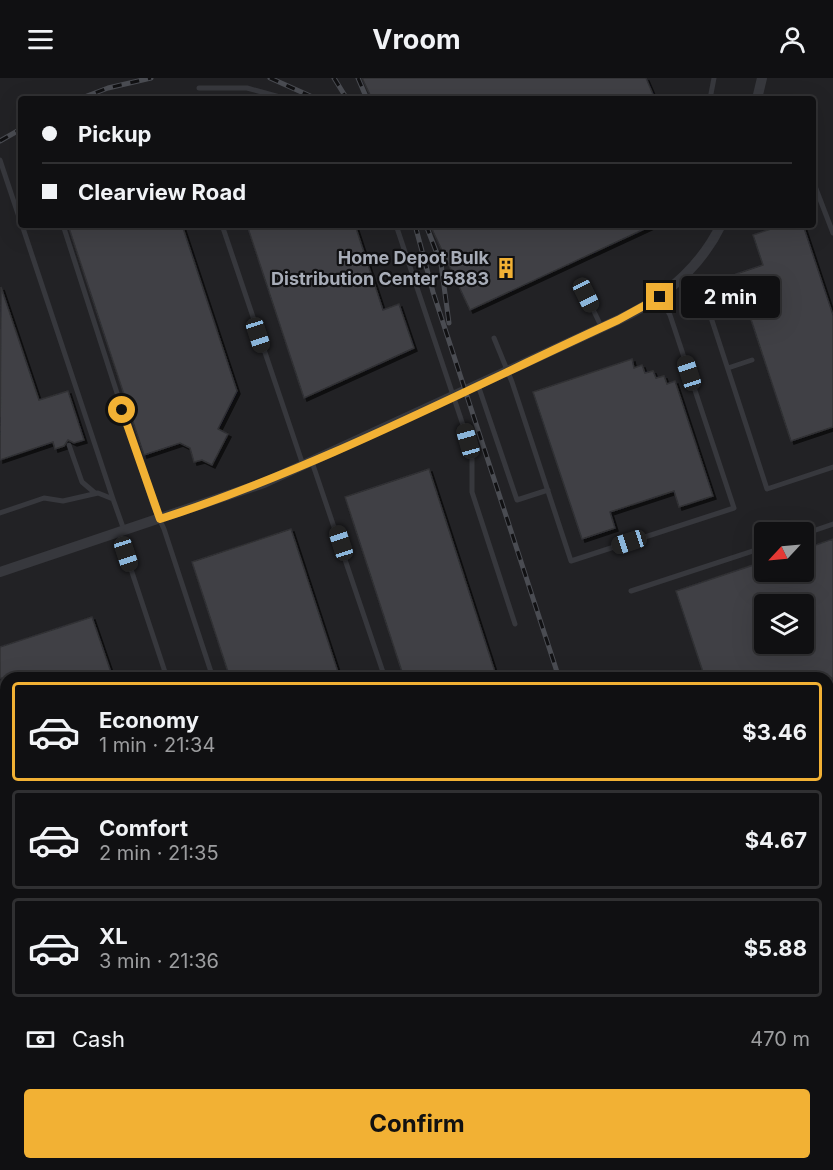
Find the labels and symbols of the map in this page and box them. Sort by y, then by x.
place label: Home Depot Bulk Distribution Center 5883 [271,247,490,289]
building icon: Home Depot Bulk Distribution Center 5883 [494,256,518,280]
car [570,275,602,315]
callout: 2 min [681,276,780,318]
route end [646,283,673,310]
car [244,315,272,355]
car [675,353,703,393]
route start [108,396,135,423]
car [454,421,482,461]
north arrow [754,522,814,582]
car [327,523,355,563]
car [609,528,649,556]
car [112,534,140,574]

